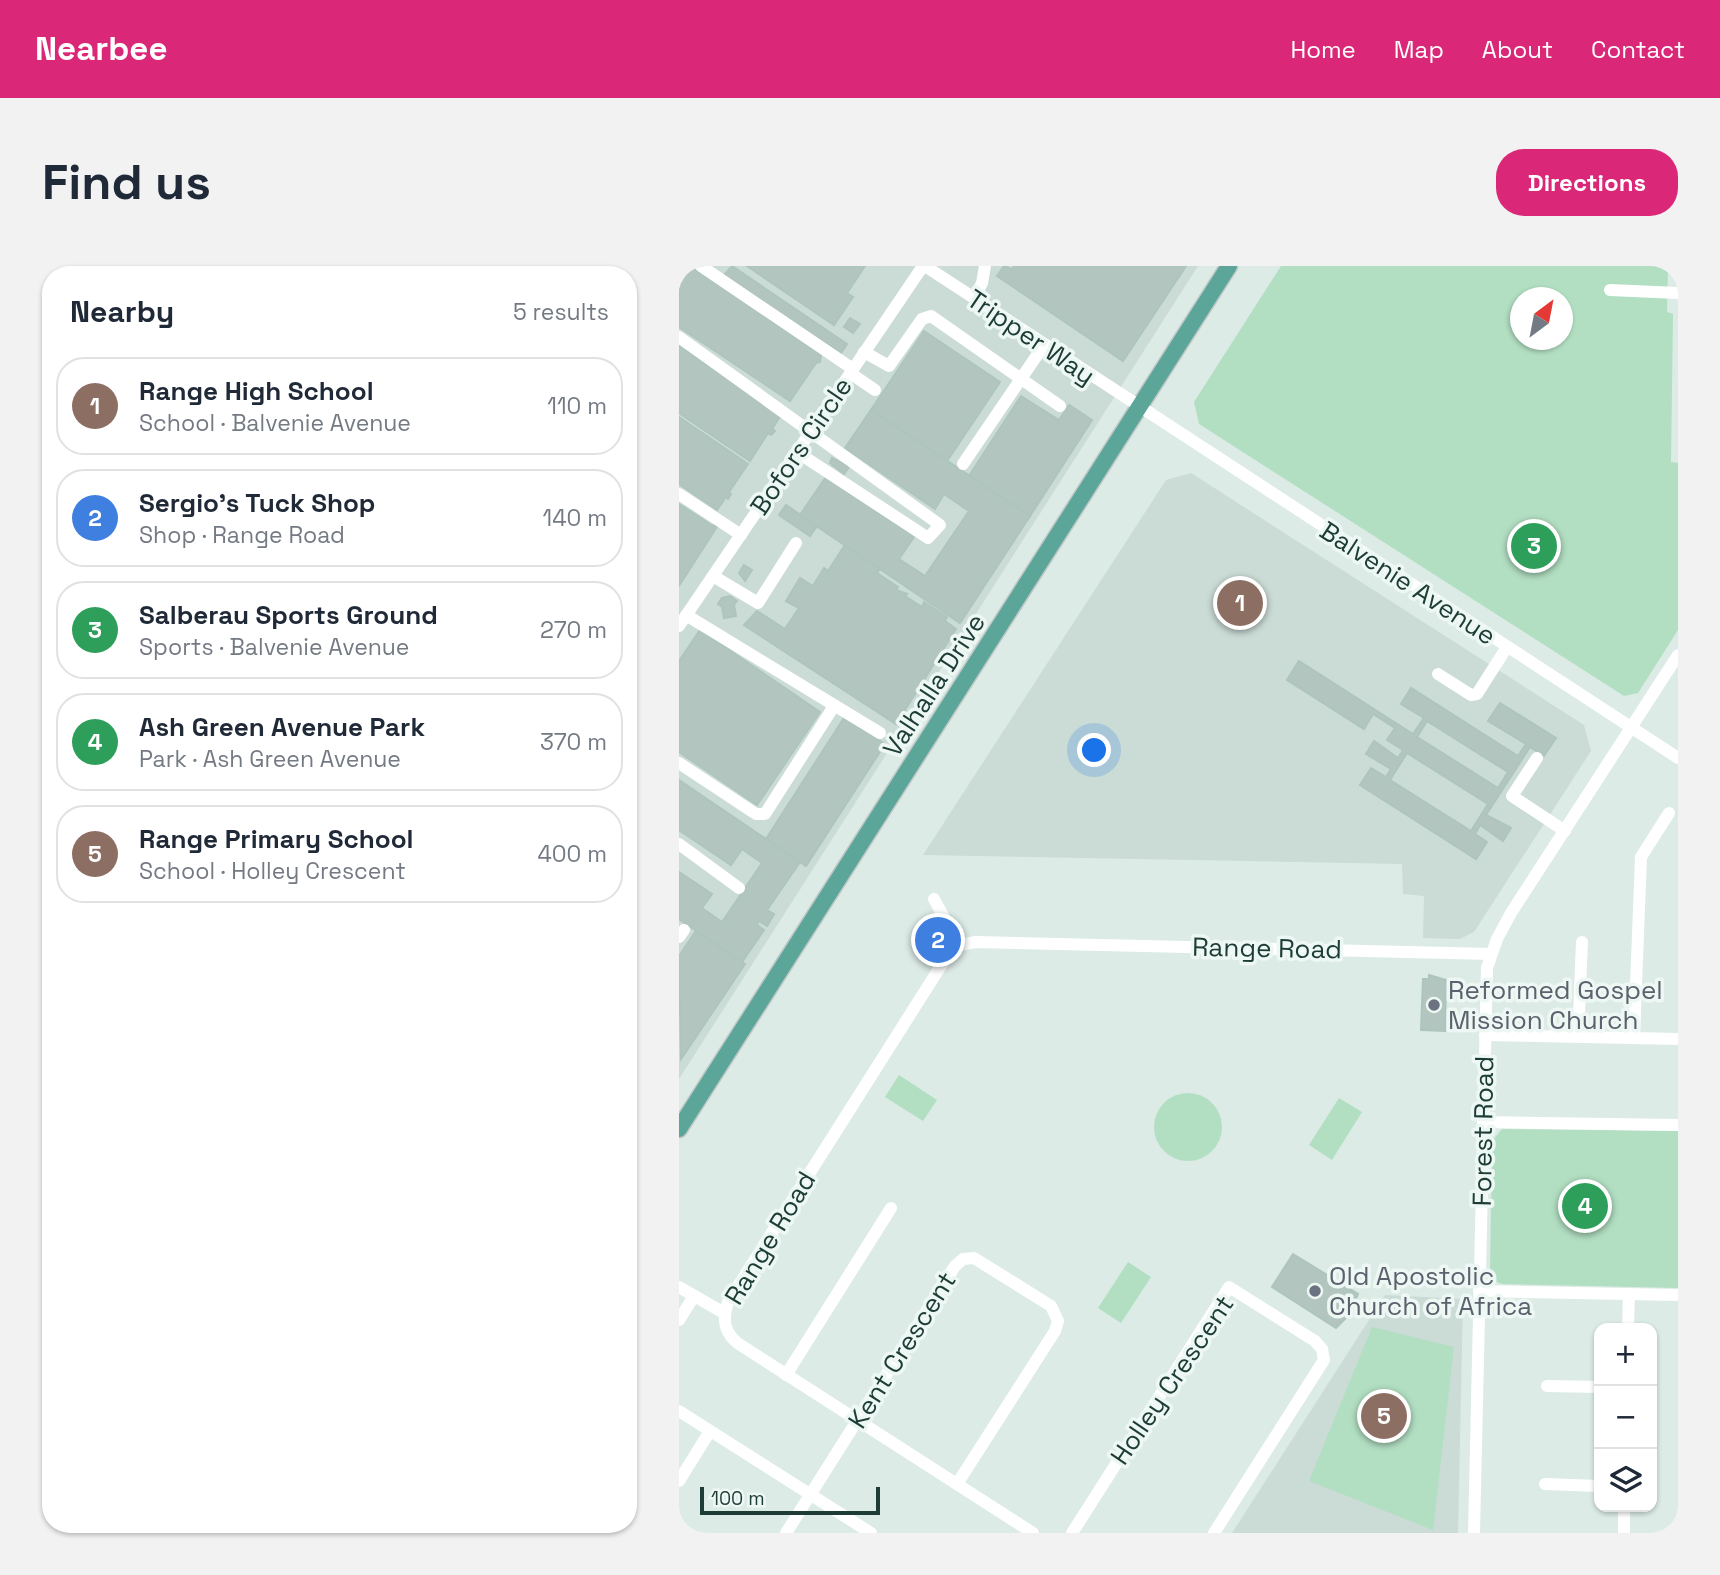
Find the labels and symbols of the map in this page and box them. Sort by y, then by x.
street label: Tripper Way [960,282,1102,392]
north arrow [1510,287,1573,350]
street label: Bofors Circle [742,370,860,522]
street label: Balvenie Avenue [1314,513,1502,653]
pin: 3 [1511,520,1557,572]
pin: 1 [1217,577,1263,629]
street label: Valhalla Drive [875,607,993,763]
your location [1077,733,1111,767]
pin: 2 [915,914,961,966]
street label: Range Road [1192,930,1342,966]
place label: Reformed Gospel Mission Church [1448,973,1663,1037]
marker: Reformed Gospel Mission Church [1426,997,1442,1013]
street label: Forest Road [1465,1055,1501,1207]
street label: Range Road [717,1165,823,1311]
pin: 4 [1562,1180,1608,1232]
place label: Old Apostolic Church of Africa [1329,1259,1532,1323]
street label: Kent Crescent [840,1265,964,1435]
marker: Old Apostolic Church of Africa [1307,1283,1323,1299]
street label: Holley Crescent [1103,1289,1241,1471]
pin: 5 [1361,1390,1407,1442]
scale bar [700,1484,880,1516]

